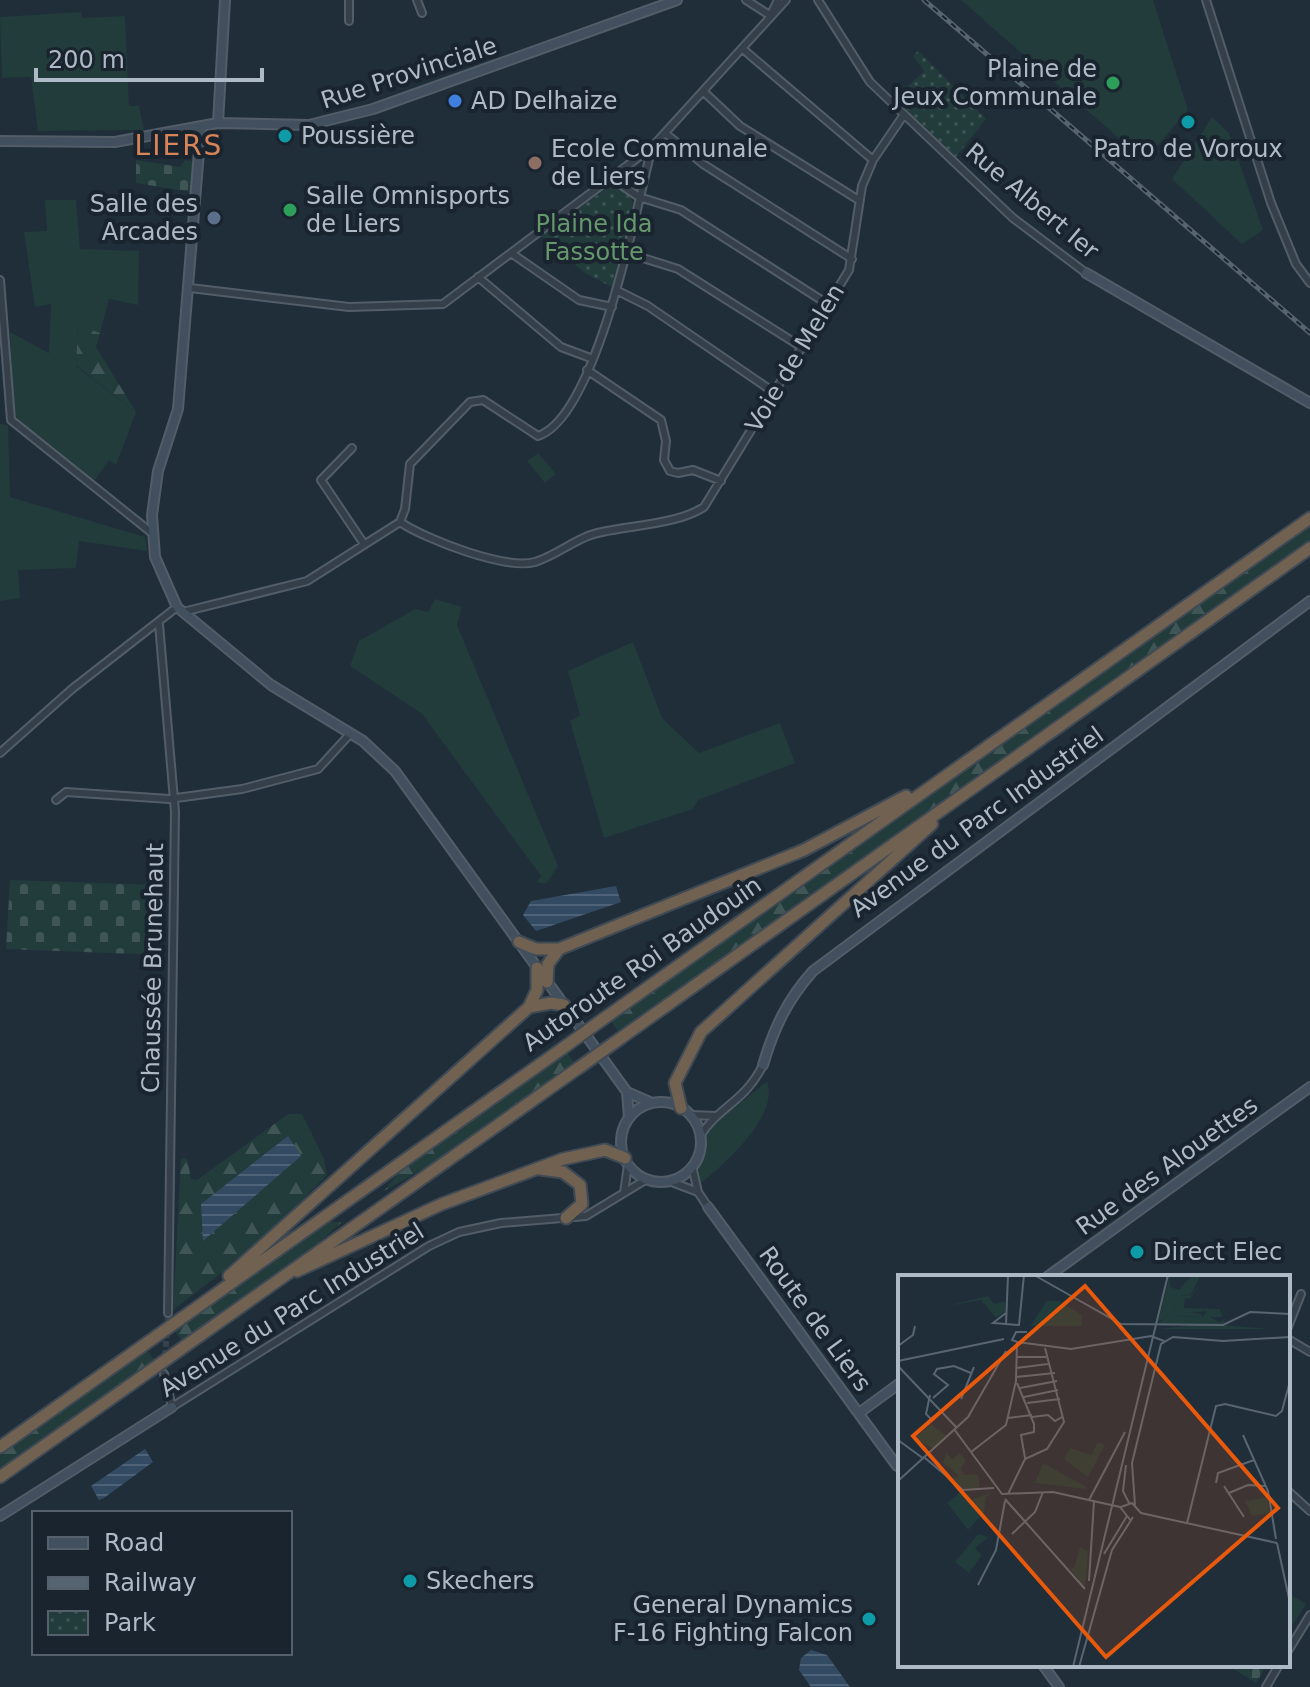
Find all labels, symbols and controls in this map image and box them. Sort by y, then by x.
street label: Rue Provinciale [317,31,501,115]
scale bar [36,32,262,82]
text: 200 m [48,46,125,74]
place label: Plaine de Jeux Communale [891,55,1097,111]
marker: Plaine de Jeux Communale [1104,74,1122,92]
place label: AD Delhaize [471,87,617,115]
marker: AD Delhaize [446,92,464,110]
marker: Patro de Voroux [1179,113,1197,131]
place label: Poussière [301,122,415,150]
marker: Poussière [276,127,294,145]
district label: LIERS [135,129,223,162]
place label: Ecole Communale de Liers [551,135,768,191]
place label: Patro de Voroux [1093,135,1283,163]
street label: Rue Albert Ier [960,137,1104,265]
marker: Ecole Communale de Liers [526,154,544,172]
place label: Salle Omnisports de Liers [306,182,510,238]
place label: Salle des Arcades [90,190,198,246]
marker: Salle Omnisports de Liers [281,201,299,219]
marker: Salle des Arcades [205,209,223,227]
park label: Plaine Ida Fassotte [535,210,653,266]
street label: Voie de Melen [740,279,850,437]
street label: Avenue du Parc Industriel [845,721,1109,923]
street label: Chaussée Brunehaut [137,843,169,1093]
street label: Autoroute Roi Baudouin [517,871,767,1057]
street label: Rue des Alouettes [1071,1091,1263,1241]
street label: Avenue du Parc Industriel [155,1217,429,1403]
place label: Direct Elec [1153,1238,1282,1266]
street label: Route de Liers [753,1241,877,1397]
marker: Direct Elec [1128,1243,1146,1261]
inset map [898,1275,1290,1667]
legend [32,1511,292,1655]
text: Road [104,1529,164,1557]
place label: Skechers [426,1567,535,1595]
text: Railway [104,1569,197,1597]
marker: Skechers [401,1572,419,1590]
place label: General Dynamics F-16 Fighting Falcon [613,1591,853,1647]
text: Park [104,1609,156,1637]
marker: General Dynamics F-16 Fighting Falcon [860,1610,878,1628]

